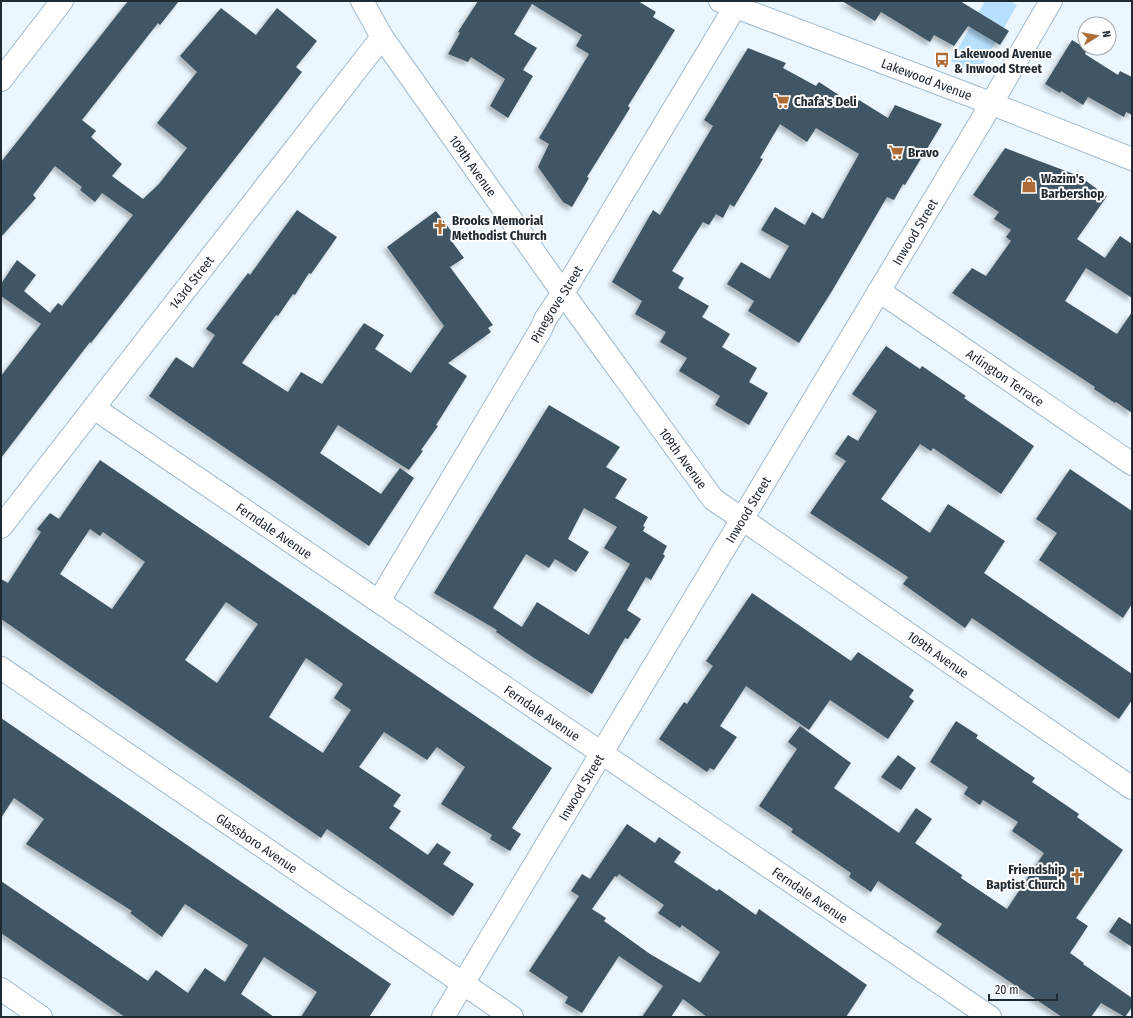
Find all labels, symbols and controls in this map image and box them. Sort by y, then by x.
north arrow [1077,16,1117,56]
text: N [1099,30,1113,39]
place label: Lakewood Avenue & Inwood Street [954,46,1052,76]
bus stop icon: Lakewood Avenue & Inwood Street [933,51,951,69]
street label: Lakewood Avenue [879,55,974,103]
supermarket icon: Chafa's Deli [773,92,791,110]
place label: Chafa's Deli [794,94,857,109]
street label: 109th Avenue [446,132,500,199]
supermarket icon: Bravo [887,143,905,161]
place label: Bravo [908,145,939,160]
place label: Wazim's Barbershop [1041,171,1104,201]
shop icon: Wazim's Barbershop [1020,176,1038,194]
street label: Inwood Street [889,195,941,268]
place label: Brooks Memorial Methodist Church [452,213,547,243]
church icon: Brooks Memorial Methodist Church [431,218,449,236]
street label: 143rd Street [166,252,217,312]
street label: Pinegrove Street [527,262,586,345]
street label: Arlington Terrace [964,346,1047,409]
street label: 109th Avenue [656,425,710,491]
street label: Inwood Street [722,473,774,545]
street label: Ferndale Avenue [234,500,315,562]
street label: 109th Avenue [904,628,972,681]
street label: Ferndale Avenue [502,682,583,744]
street label: Inwood Street [555,751,607,823]
street label: Glassboro Avenue [214,810,300,876]
place label: Friendship Baptist Church [986,862,1065,892]
street label: Ferndale Avenue [769,864,851,926]
church icon: Friendship Baptist Church [1068,867,1086,885]
scale bar [989,976,1057,1002]
text: 20 m [995,983,1019,997]

